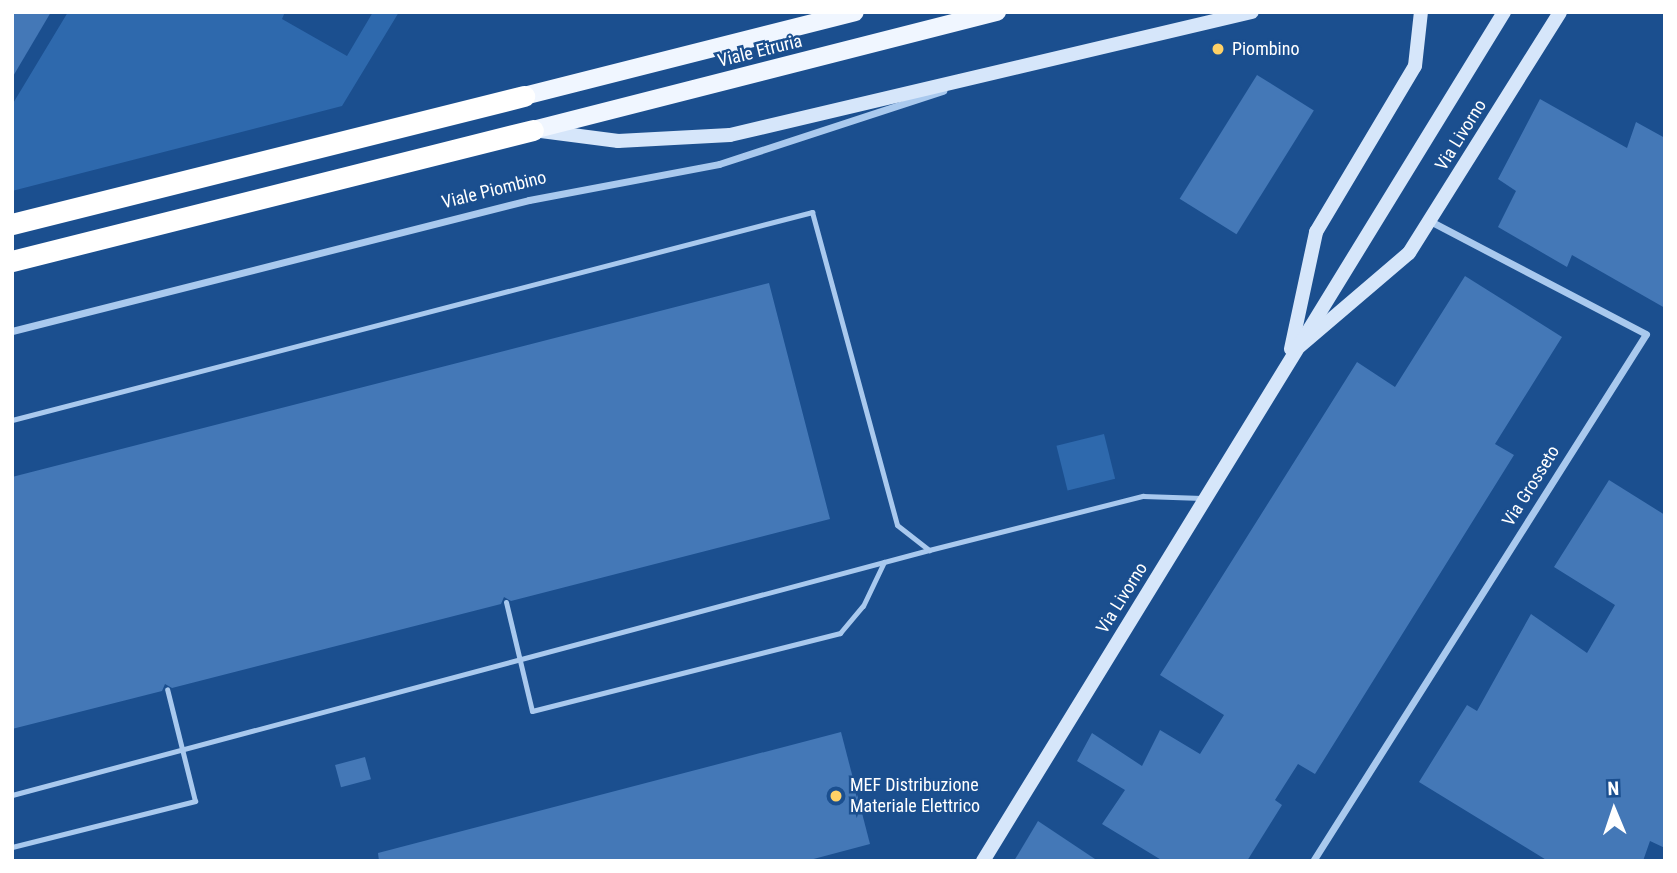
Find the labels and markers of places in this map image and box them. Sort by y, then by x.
place label: Piombino [1232,38,1299,60]
marker: Piombino [1210,41,1226,57]
place label: MEF Distribuzione Materiale Elettrico [850,775,980,818]
marker: MEF Distribuzione Materiale Elettrico [828,788,844,804]

